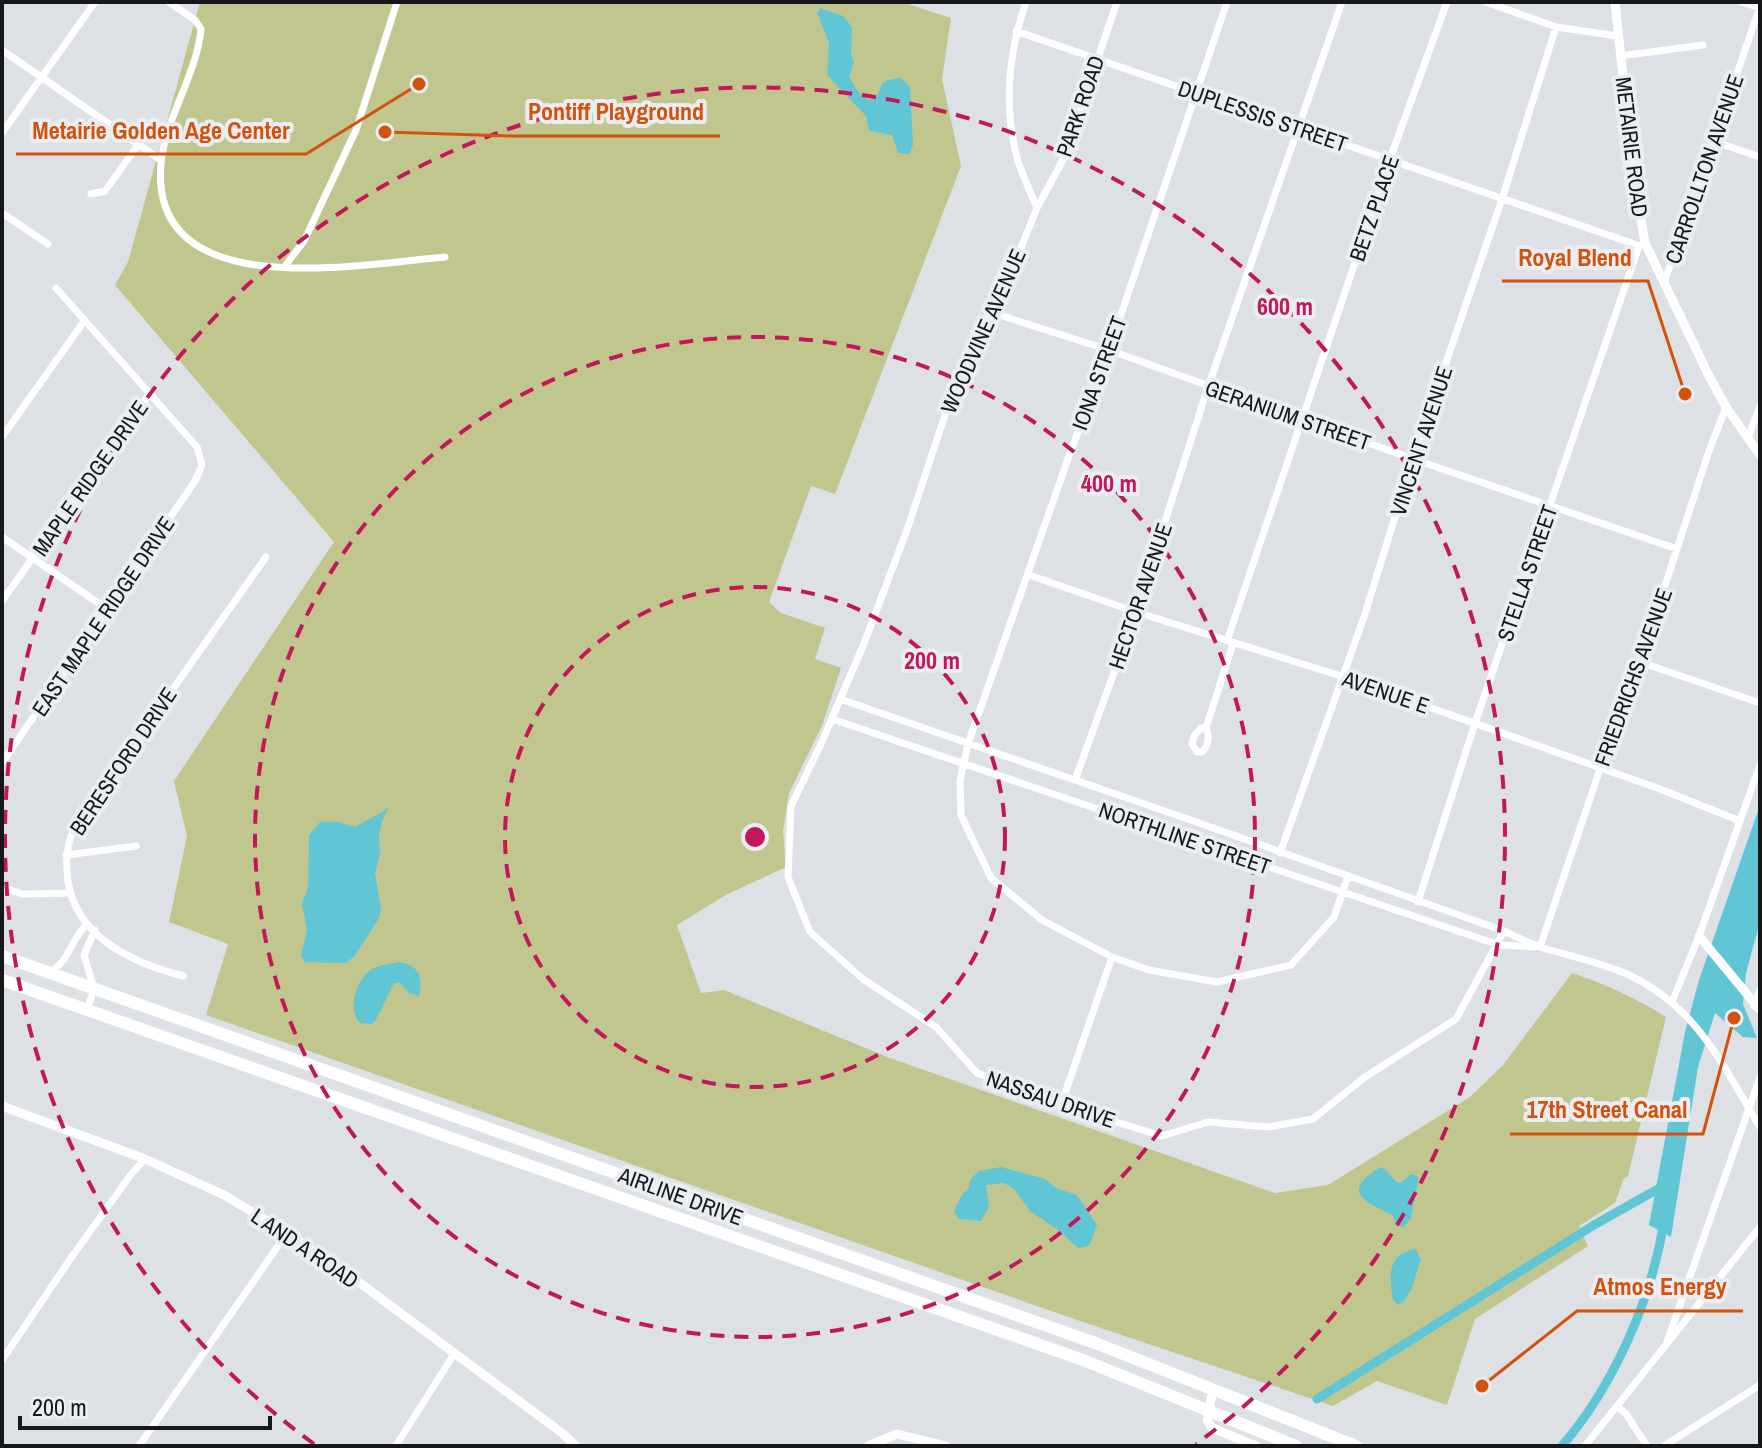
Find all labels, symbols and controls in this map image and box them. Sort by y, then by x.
street label: PARK ROAD [1049,51,1111,161]
street label: CARROLLTON AVENUE [1657,70,1751,268]
street label: DUPLESSIS STREET [1174,73,1352,159]
street label: METAIRIE ROAD [1609,75,1655,219]
callout: Pontiff Playground [512,88,720,136]
text: Pontiff Playground [528,95,704,127]
callout: Metairie Golden Age Center [16,106,306,154]
text: Metairie Golden Age Center [32,114,290,146]
street label: BETZ PLACE [1342,151,1406,265]
callout: Royal Blend [1502,233,1648,281]
text: Royal Blend [1518,241,1632,273]
street label: WOODVINE AVENUE [933,244,1033,418]
text: 600 m [1257,290,1313,322]
street label: IONA STREET [1065,312,1133,434]
street label: VINCENT AVENUE [1383,362,1459,520]
street label: GERANIUM STREET [1201,373,1375,457]
street label: MAPLE RIDGE DRIVE [25,394,155,562]
text: 400 m [1081,467,1137,499]
street label: STELLA STREET [1490,501,1564,645]
street label: EAST MAPLE RIDGE DRIVE [25,510,181,722]
street label: HECTOR AVENUE [1101,519,1179,673]
street label: FRIEDRICHS AVENUE [1587,584,1679,770]
text: 200 m [904,644,960,676]
street label: AVENUE E [1338,663,1433,721]
street label: BERESFORD DRIVE [62,681,184,841]
street label: NORTHLINE STREET [1095,794,1275,882]
centre of rings [741,823,769,851]
street label: NASSAU DRIVE [983,1063,1119,1135]
callout: 17th Street Canal [1510,1086,1703,1134]
text: 17th Street Canal [1527,1093,1687,1125]
street label: AIRLINE DRIVE [614,1159,747,1232]
street label: L AND A ROAD [245,1201,365,1295]
callout: Atmos Energy [1577,1263,1743,1311]
text: Atmos Energy [1593,1270,1727,1302]
scale bar [20,1380,270,1430]
text: 200 m [32,1391,87,1423]

